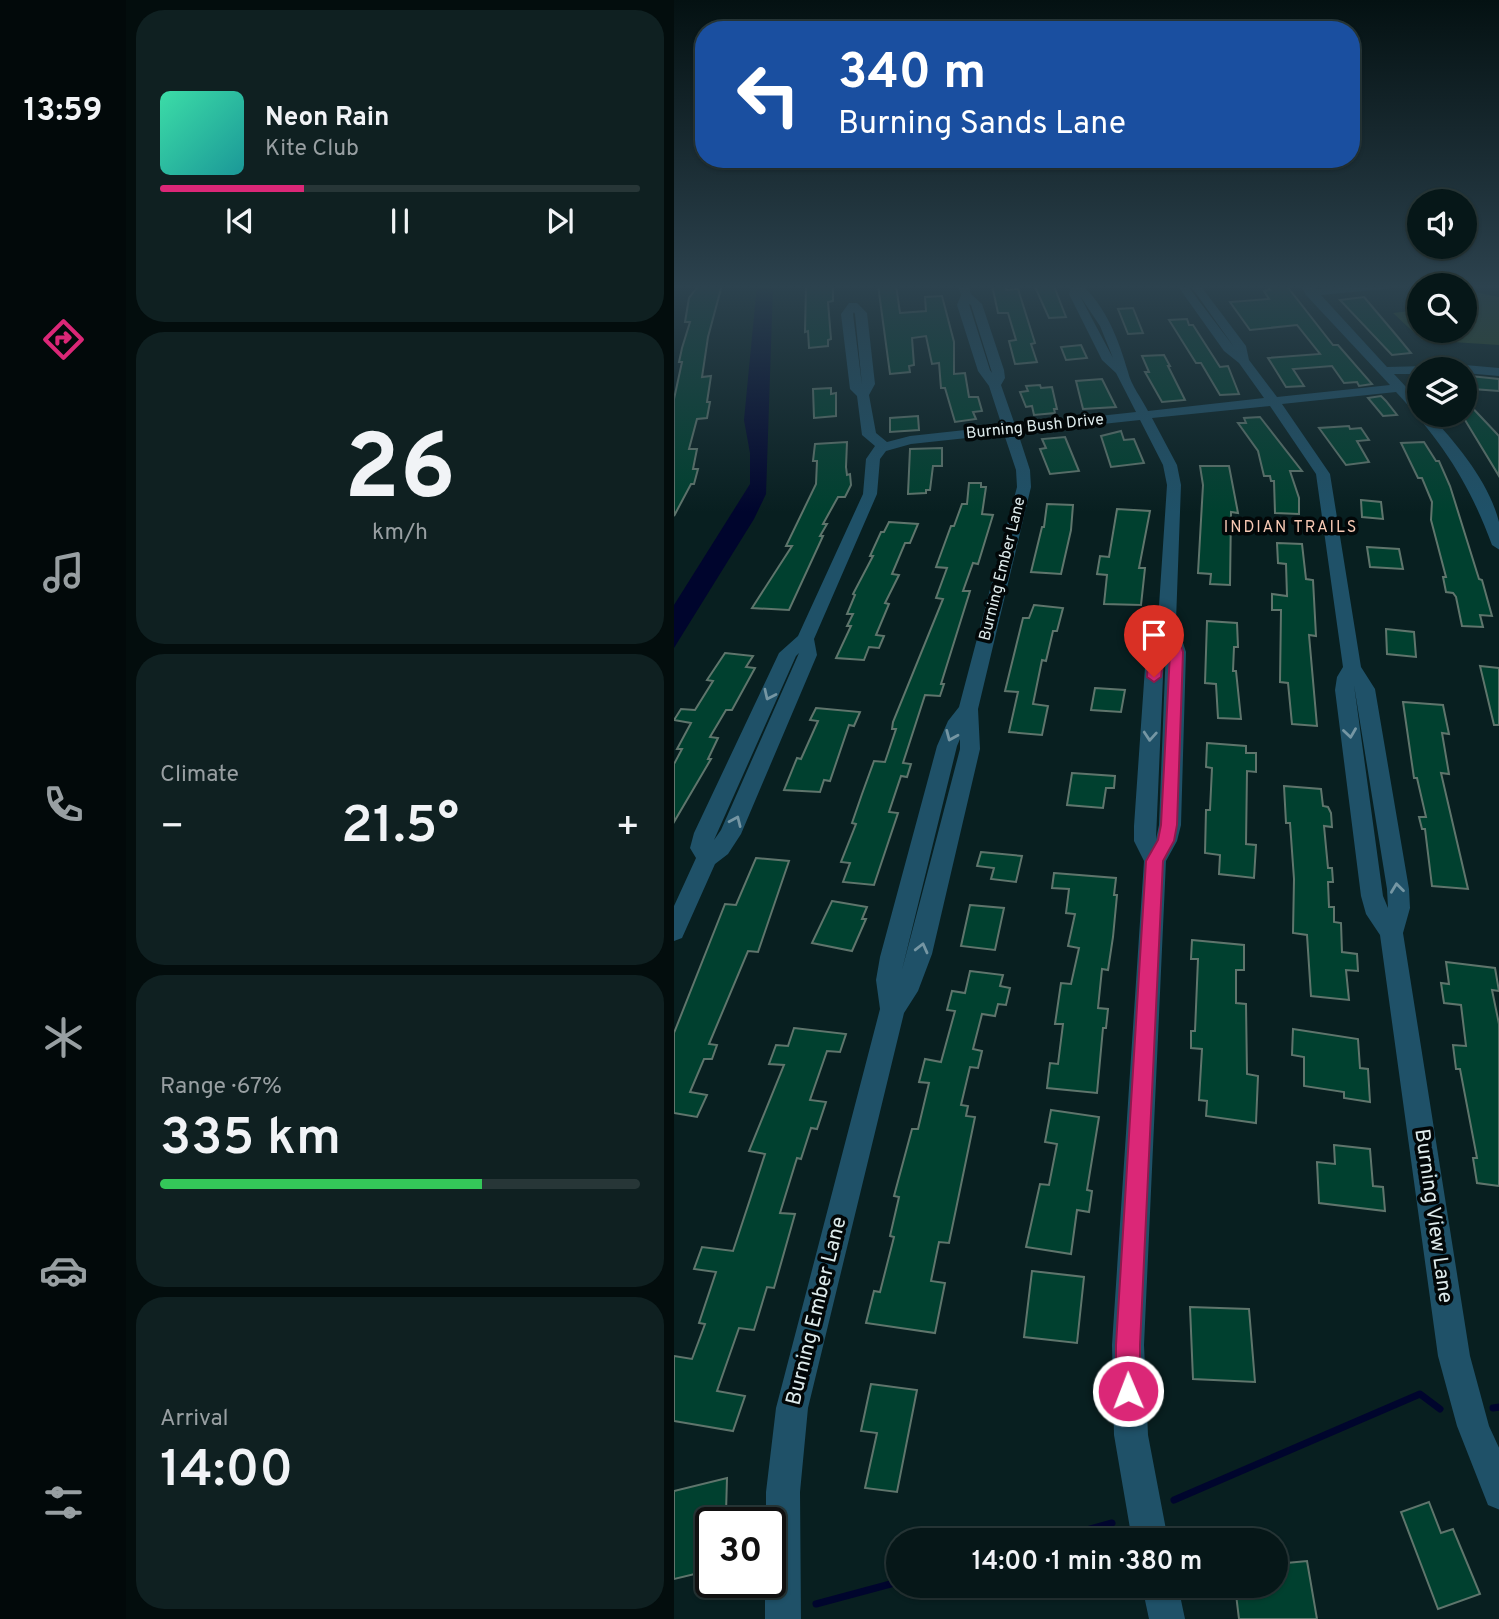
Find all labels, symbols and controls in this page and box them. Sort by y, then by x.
text: 340 m [838,44,986,106]
icon: left [723,49,814,140]
text: 13:59 [24,92,103,132]
text: Neon Rain [265,102,390,135]
text: Burning Sands Lane [838,105,1126,145]
text: Kite Club [265,135,359,164]
map controls [1407,189,1477,427]
button: sound [1407,189,1477,259]
icon: previous [221,202,259,240]
icon: pause [381,202,419,240]
icon: next [541,202,579,240]
button: search [1407,273,1477,343]
icon: directions [39,315,88,364]
button: layers [1407,357,1477,427]
street label: Burning Bush Drive [965,410,1105,444]
text: 26 [344,416,456,531]
street label: Burning Ember Lane [975,495,1031,643]
district label: INDIAN TRAILS [1224,518,1358,538]
text: km/h [372,519,428,548]
icon: music [39,548,88,597]
pin [1124,605,1184,677]
icon: arrive [1135,616,1173,654]
one-way arrow [763,688,777,700]
one-way arrow [1342,727,1357,739]
one-way arrow [945,729,959,741]
one-way arrow [1143,731,1158,742]
text: Climate [160,761,239,790]
icon: phone [39,780,88,829]
text: 21.5° [341,795,459,861]
text: − [160,804,185,853]
text: + [615,804,640,853]
one-way arrow [728,816,742,828]
one-way arrow [1390,882,1405,894]
one-way arrow [914,942,928,954]
icon: climate [39,1013,88,1062]
text: Range · 67% [160,1073,282,1102]
text: 335 km [160,1107,341,1173]
street label: Burning View Lane [1407,1127,1459,1305]
street label: Burning Ember Lane [781,1214,853,1408]
icon: car [39,1246,88,1295]
position arrow [1091,1354,1165,1428]
text: Arrival [160,1405,229,1434]
text: 14:00 [160,1439,293,1505]
icon: filters [39,1478,88,1527]
speed limit sign: 30 [695,1507,786,1598]
text: 14:00 · 1 min · 380 m [972,1546,1202,1579]

